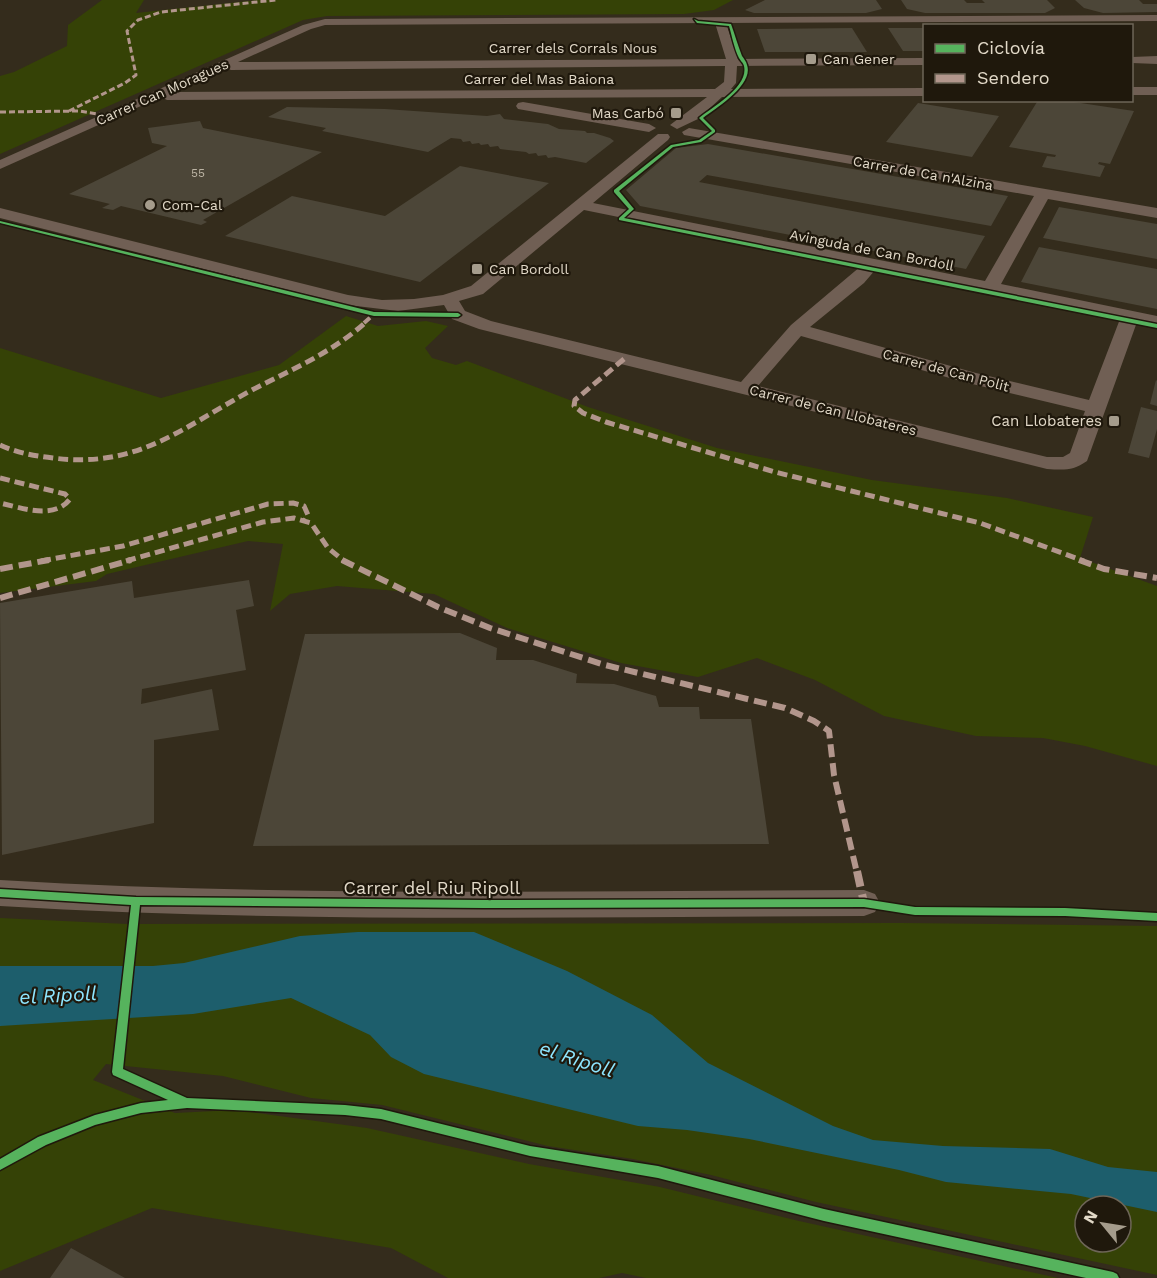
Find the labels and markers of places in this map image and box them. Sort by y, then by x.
place label: Can Gener [823,51,895,67]
marker: Can Gener [804,52,818,66]
place label: Mas Carbó [592,105,664,121]
marker: Mas Carbó [669,106,683,120]
place label: Com-Cal [162,197,223,213]
marker: Com-Cal [143,198,157,212]
place label: Can Bordoll [489,261,569,277]
marker: Can Bordoll [470,262,484,276]
place label: Can Llobateres [991,412,1102,430]
marker: Can Llobateres [1107,414,1121,428]

